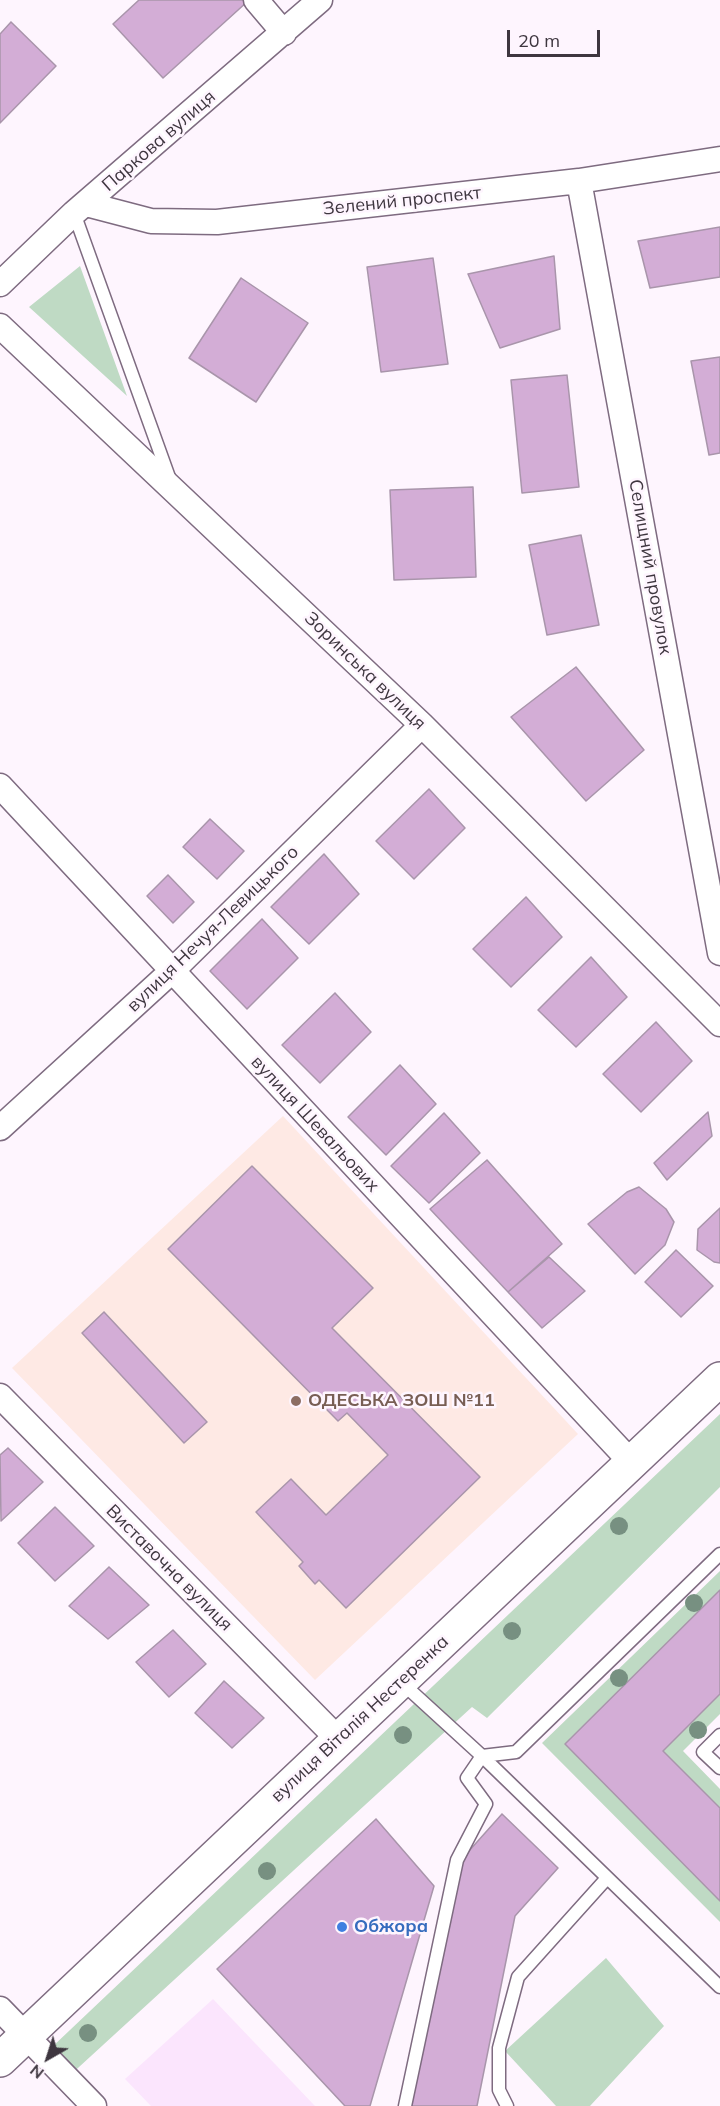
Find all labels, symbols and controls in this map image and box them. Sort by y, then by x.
scale bar [510,18,603,56]
text: 20 m [518,29,560,52]
street label: Паркова вулиця [98,86,220,196]
street label: Зелений проспект [322,182,482,220]
street label: Селищний провулок [624,478,676,656]
street label: Зоринська вулиця [300,608,430,734]
street label: вулиця Нечуя-Левицького [123,841,303,1017]
street label: вулиця Шевальових [246,1052,384,1196]
place label: ОДЕСЬКА ЗОШ №11 [308,1390,495,1412]
marker: ОДЕСЬКА ЗОШ №11 [289,1394,303,1408]
street label: Виставочна вулиця [101,1500,237,1636]
street label: вулиця Віталія Нестеренка [267,1631,453,1807]
place label: Обжора [354,1916,428,1938]
marker: Обжора [335,1920,349,1934]
north arrow [18,2028,78,2088]
text: N [26,2060,48,2084]

